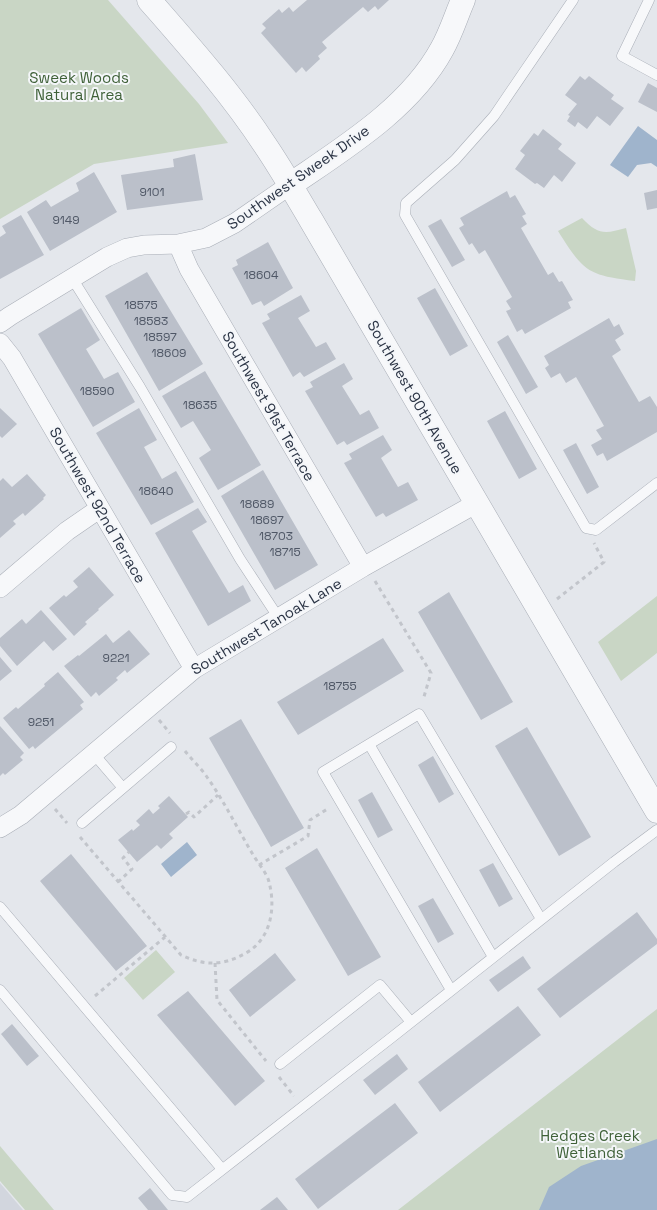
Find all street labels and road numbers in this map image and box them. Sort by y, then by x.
street label: Southwest Sweek Drive [223,121,373,233]
street label: Southwest 90th Avenue [363,317,467,477]
street label: Southwest 91st Terrace [218,328,320,484]
street label: Southwest 92nd Terrace [46,424,151,586]
street label: Southwest Tanoak Lane [187,573,345,679]

